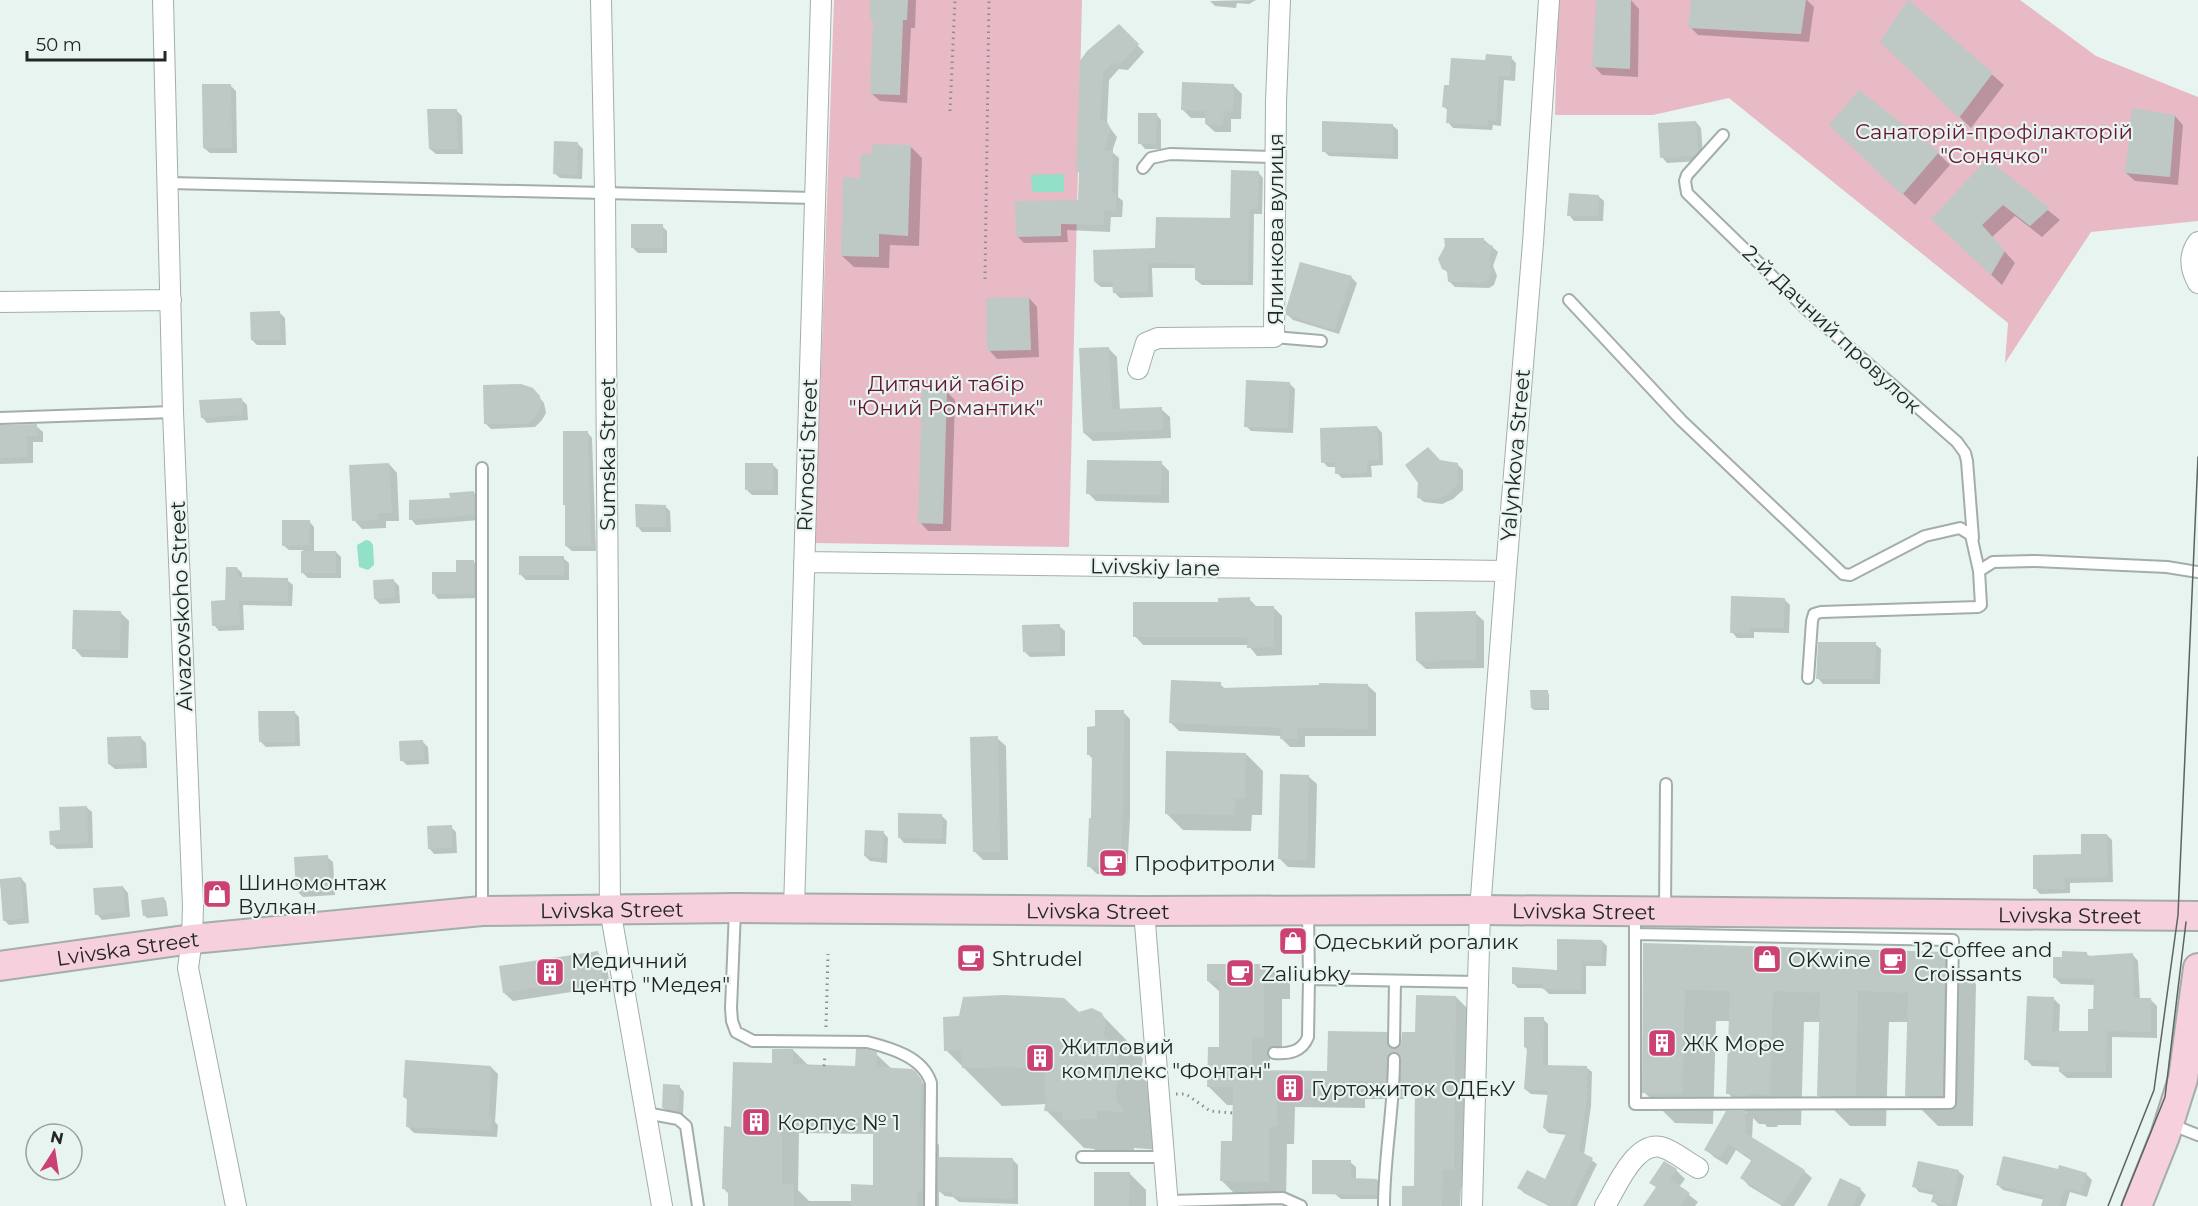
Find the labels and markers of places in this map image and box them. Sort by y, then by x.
cafe icon: Профитроли [1097,847,1129,879]
place label: Профитроли [1134,851,1275,876]
place label: Шиномонтаж Вулкан [238,870,387,919]
shop icon: Шиномонтаж Вулкан [201,878,233,910]
shop icon: Одеський рогалик [1277,925,1309,957]
place label: Одеський рогалик [1314,929,1518,954]
place label: 12 Coffee and Croissants [1914,937,2052,986]
cafe icon: Shtrudel [955,942,987,974]
shop icon: OKwine [1751,943,1783,975]
cafe icon: 12 Coffee and Croissants [1877,945,1909,977]
place label: Shtrudel [992,946,1083,971]
place label: OKwine [1788,947,1871,972]
place label: Медичний центр "Медея" [571,948,730,997]
building icon: Медичний центр "Медея" [534,956,566,988]
cafe icon: Zaliubky [1224,957,1256,989]
place label: Zaliubky [1261,961,1351,986]
building icon: ЖК Море [1646,1027,1678,1059]
place label: ЖК Море [1683,1031,1785,1056]
place label: Житловий комплекс "Фонтан" [1061,1034,1271,1083]
building icon: Житловий комплекс "Фонтан" [1024,1042,1056,1074]
building icon: Гуртожиток ОДЕкУ [1274,1072,1306,1104]
place label: Гуртожиток ОДЕкУ [1311,1076,1516,1101]
building icon: Корпус № 1 [740,1106,772,1138]
place label: Корпус № 1 [777,1110,900,1135]

